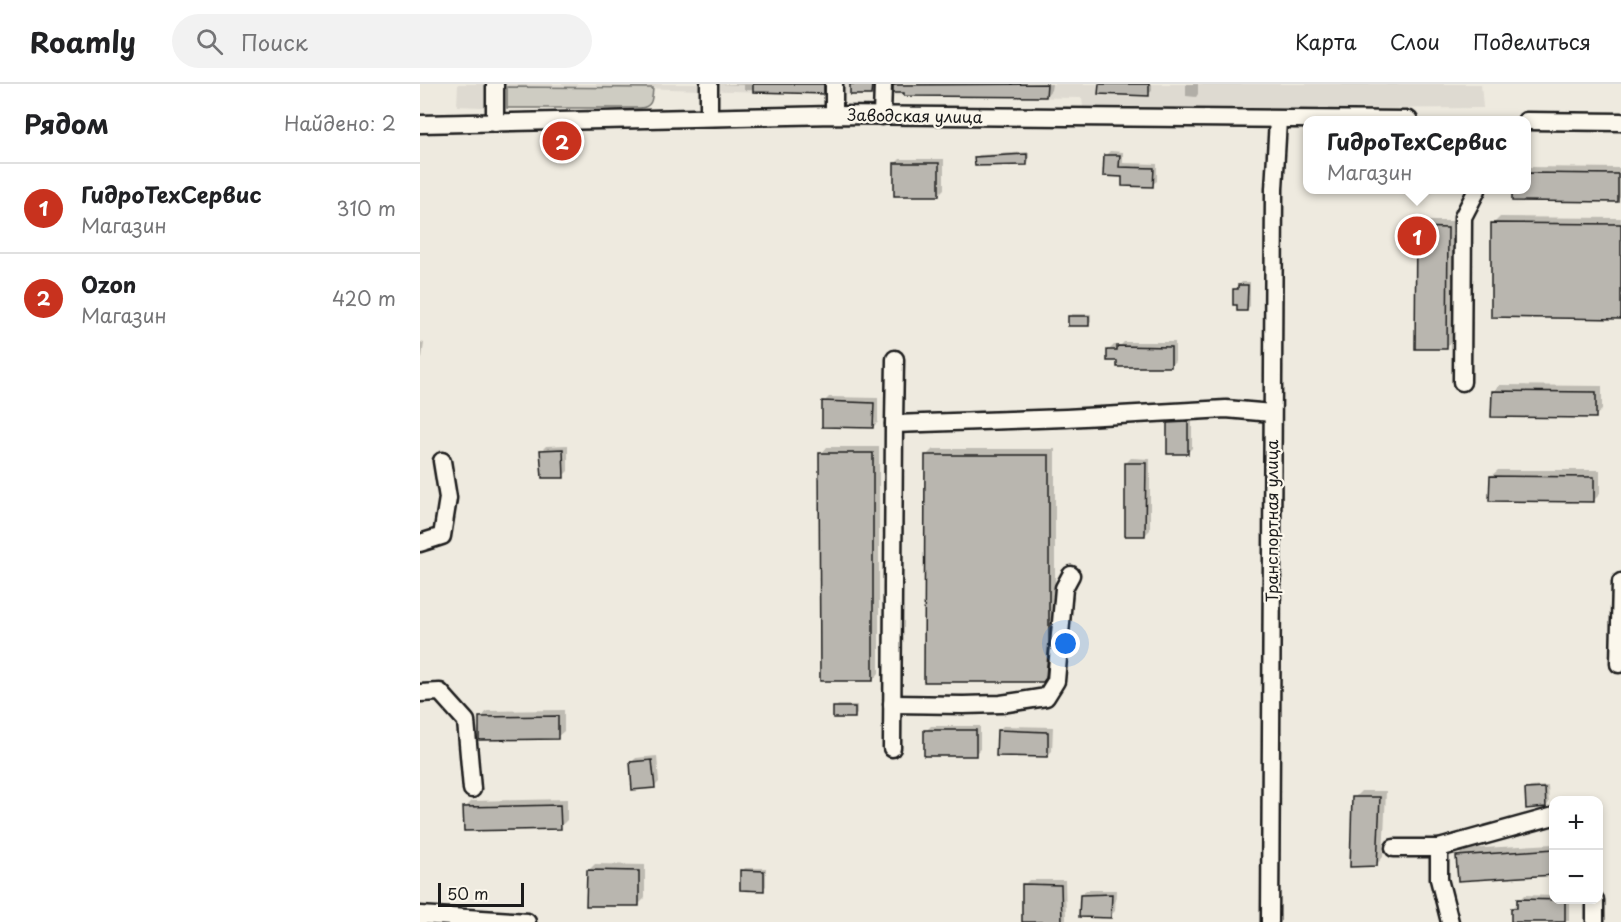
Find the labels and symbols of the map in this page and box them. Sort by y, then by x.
street label: Заводская улица [847,102,983,128]
pin: 2 [542,118,582,164]
pin: 1 [1398,214,1436,258]
street label: Транспортная улица [1259,440,1283,602]
your location [1051,629,1080,658]
scale bar [438,880,524,908]

